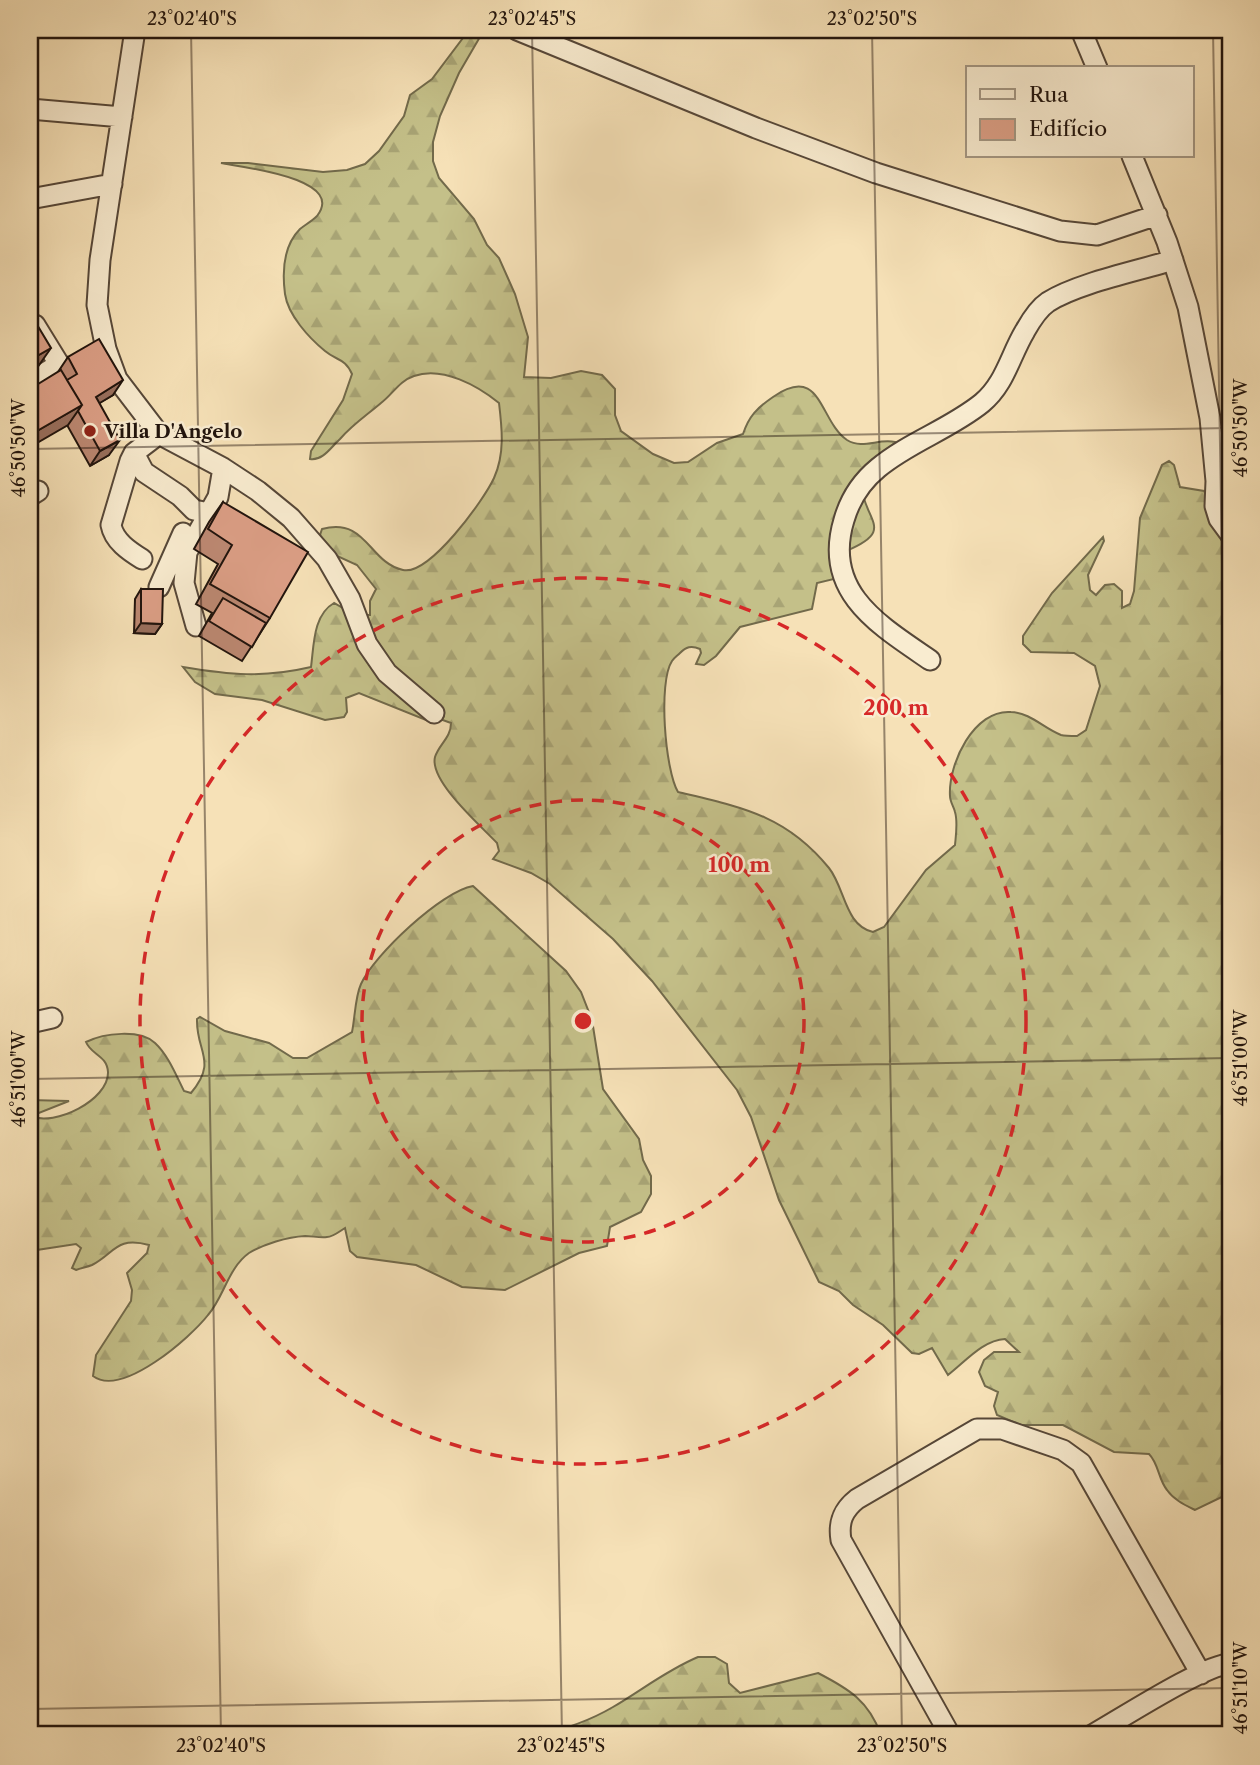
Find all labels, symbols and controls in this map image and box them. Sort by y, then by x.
text: 23°02'40"S [147,8,237,30]
text: 23°02'45"S [488,8,576,30]
text: 23°02'50"S [827,8,917,30]
legend [966,66,1194,158]
text: Rua [1029,82,1069,107]
text: Edifício [1029,116,1107,141]
text: 46°50'50"W [1230,377,1252,478]
text: 46°50'50"W [8,397,30,498]
place label: Villa D'Angelo [103,420,242,443]
marker: Villa D'Angelo [82,423,98,439]
text: 200 m [863,695,929,720]
text: 100 m [708,852,770,877]
text: 46°51'00"W [1230,1008,1252,1106]
centre of rings [571,1009,595,1033]
text: 46°51'00"W [8,1029,30,1127]
text: 46°51'10"W [1230,1640,1252,1734]
text: 23°02'40"S [176,1735,266,1757]
text: 23°02'45"S [517,1735,605,1757]
text: 23°02'50"S [857,1735,947,1757]

